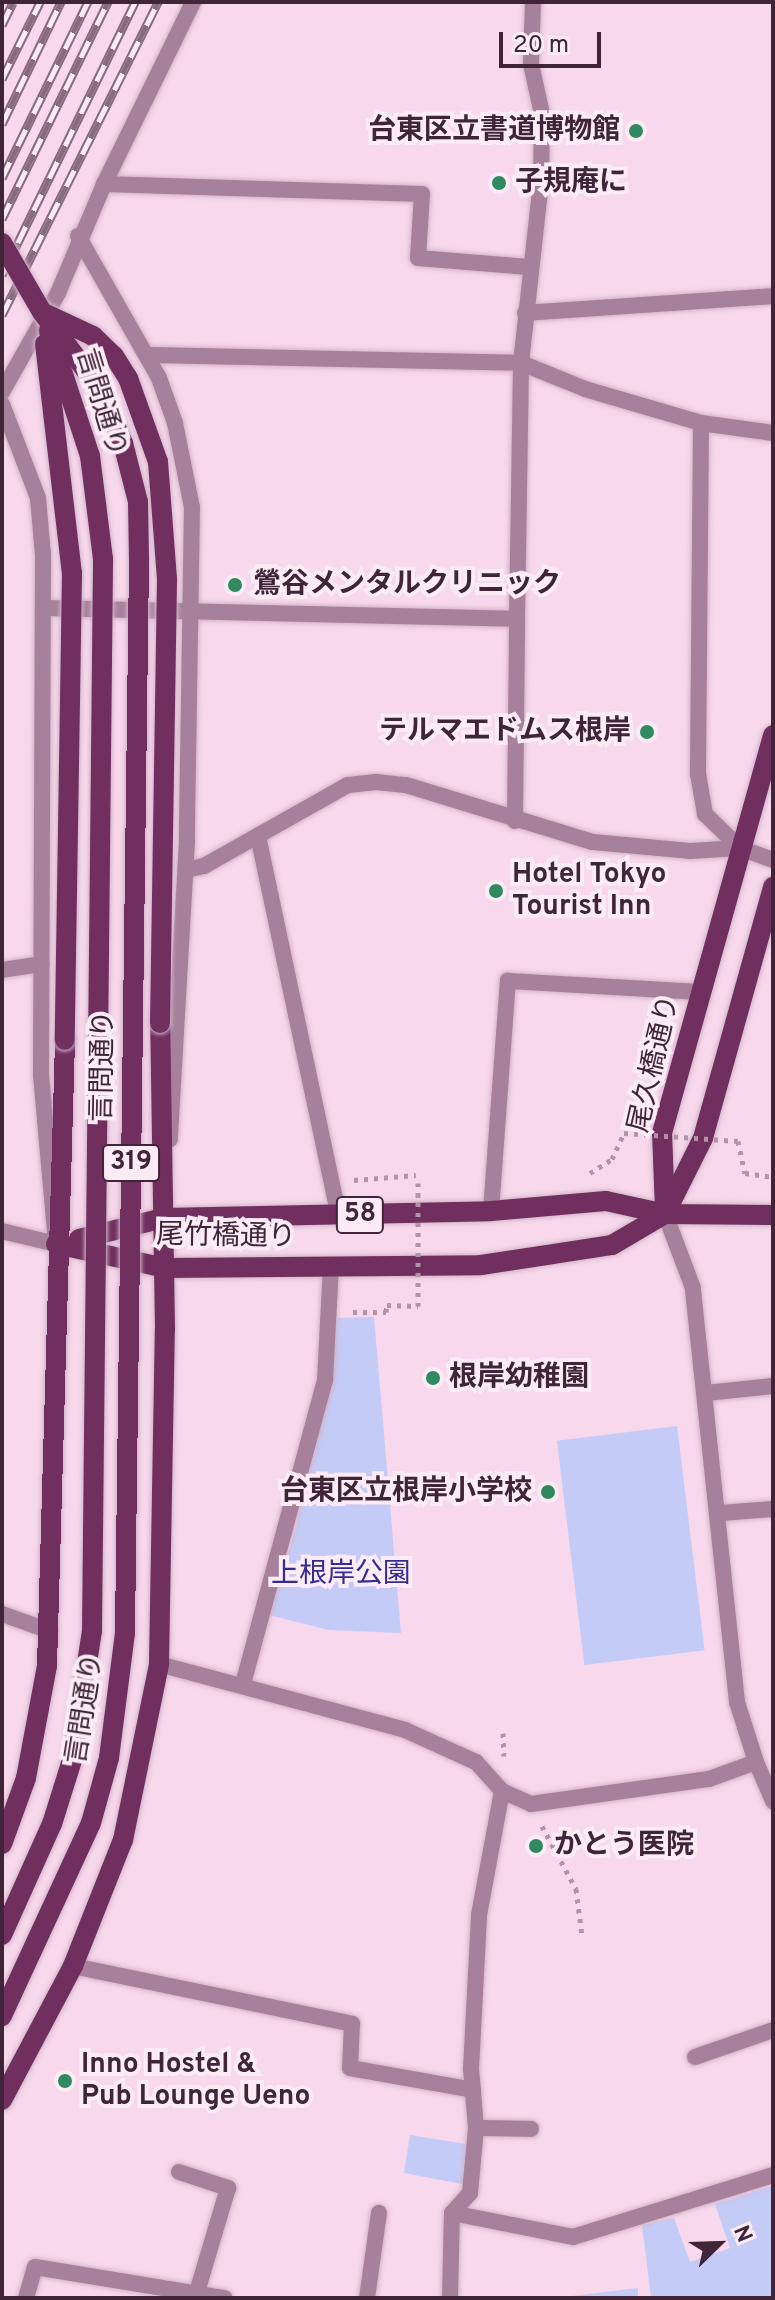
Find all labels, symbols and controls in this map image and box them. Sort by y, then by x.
scale bar [503,16,605,66]
text: 20 m [513,31,569,61]
place label: 台東区立書道博物館 [368,114,620,148]
marker: 台東区立書道博物館 [627,122,645,140]
place label: 子規庵に [515,166,627,200]
marker: 子規庵に [490,174,508,192]
street label: 言問通り [68,345,132,461]
place label: 鶯谷メンタルクリニック [253,568,561,602]
marker: 鶯谷メンタルクリニック [224,574,246,596]
place label: テルマエドムス根岸 [379,715,631,749]
marker: テルマエドムス根岸 [638,723,656,741]
place label: Hotel Tokyo Tourist Inn [512,858,666,924]
marker: Hotel Tokyo Tourist Inn [487,882,505,900]
street label: 尾久橋通り [623,992,687,1136]
street label: 言問通り [86,1010,122,1122]
road number: 319 [101,1141,161,1185]
road number: 58 [334,1193,386,1237]
street label: 尾竹橋通り [156,1219,296,1255]
place label: 根岸幼稚園 [449,1361,589,1395]
marker: 根岸幼稚園 [424,1369,442,1387]
place label: 台東区立根岸小学校 [280,1475,532,1509]
marker: 台東区立根岸小学校 [539,1483,557,1501]
park label: 上根岸公園 [271,1558,411,1592]
street label: 言問通り [61,1651,111,1767]
place label: かとう医院 [554,1829,694,1863]
marker: かとう医院 [525,1835,547,1857]
place label: Inno Hostel & Pub Lounge Ueno [81,2048,310,2114]
marker: Inno Hostel & Pub Lounge Ueno [56,2072,74,2090]
north arrow [679,2204,759,2284]
text: N [726,2222,757,2247]

